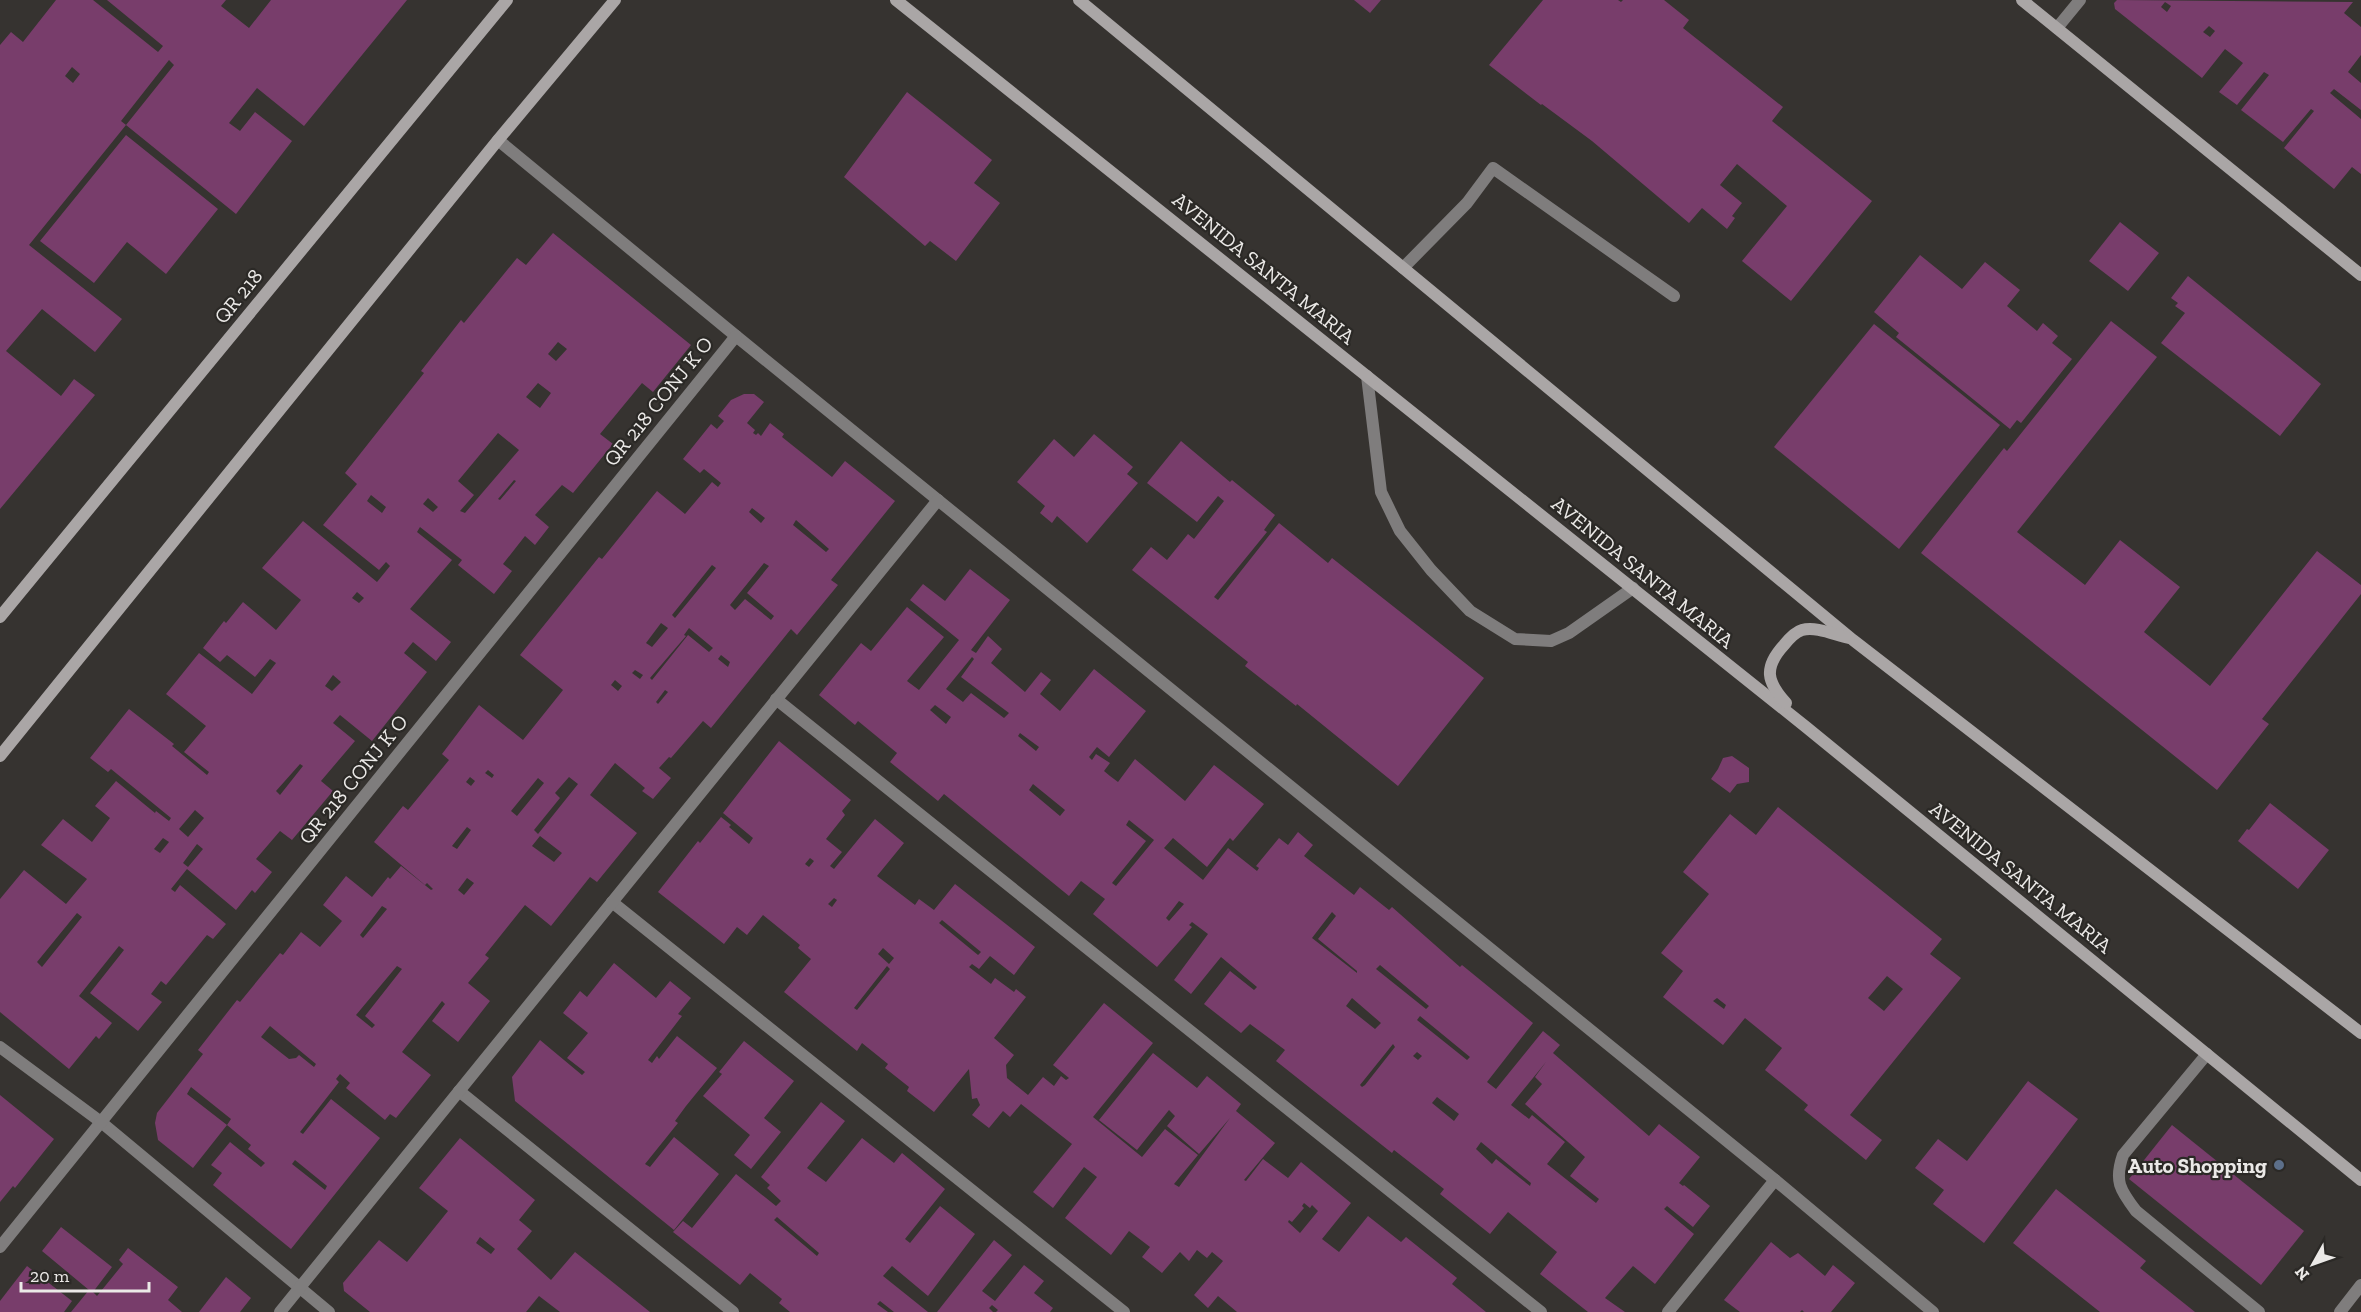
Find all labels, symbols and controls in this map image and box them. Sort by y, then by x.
street label: AVENIDA SANTA MARIA [1168,187,1360,349]
street label: QR 218 [208,264,268,328]
street label: QR 218 CONJ K O [598,331,718,471]
street label: AVENIDA SANTA MARIA [1547,491,1739,653]
street label: QR 218 CONJ K O [293,709,413,849]
street label: AVENIDA SANTA MARIA [1925,796,2117,958]
place label: Auto Shopping [2128,1153,2267,1178]
marker: Auto Shopping [2272,1158,2286,1172]
north arrow [2283,1234,2343,1294]
scale bar [21,1255,148,1293]
text: N [2291,1263,2313,1284]
text: 20 m [30,1265,70,1287]

